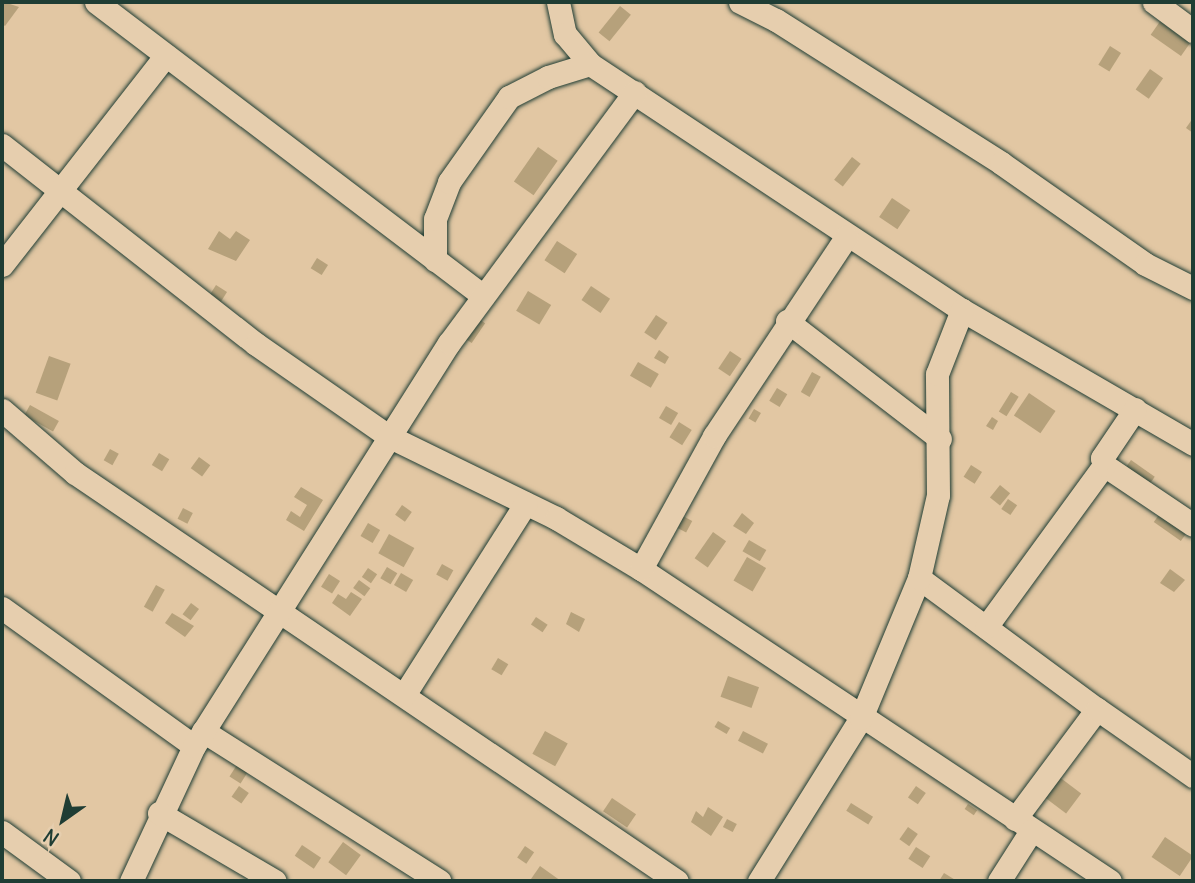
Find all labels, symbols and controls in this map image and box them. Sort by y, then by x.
north arrow [28,785,98,855]
text: N [39,824,63,851]

